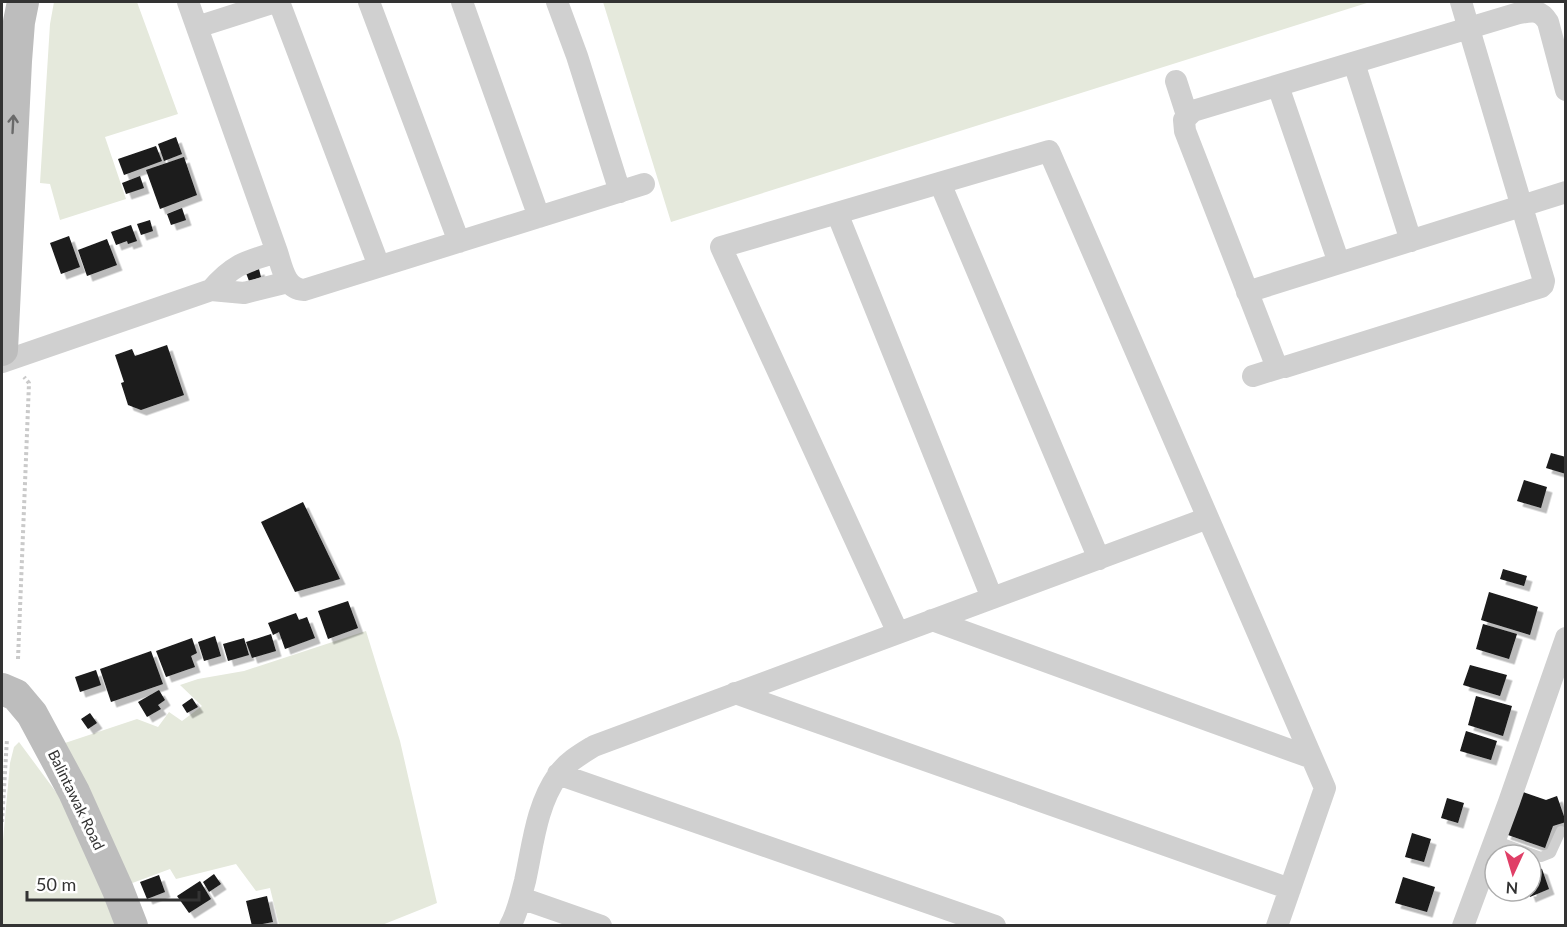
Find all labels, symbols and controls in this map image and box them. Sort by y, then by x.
one-way arrow [7,114,19,134]
street label: Balintawak Road [45,747,109,853]
north arrow [1483,843,1543,903]
scale bar [27,864,200,902]
text: 50 m [36,873,76,895]
text: N [1505,879,1519,898]

